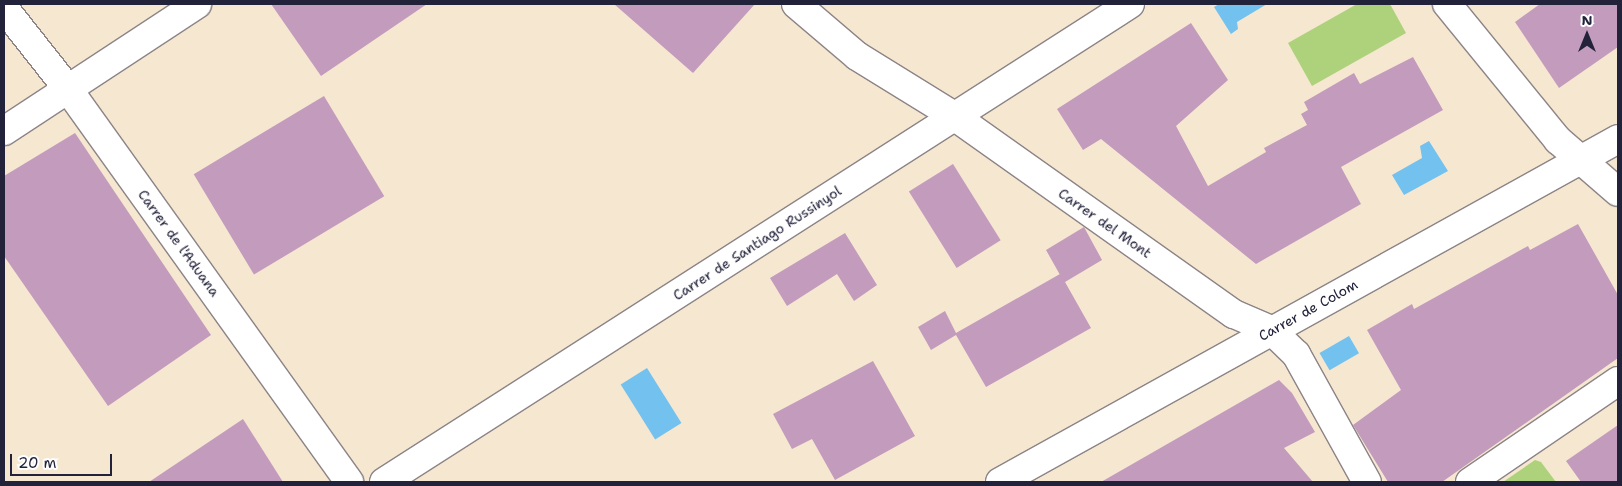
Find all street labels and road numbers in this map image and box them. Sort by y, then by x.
street label: Carrer de Santiago Russinyol [670,182,844,304]
street label: Carrer del Mont [1055,185,1155,261]
street label: Carrer de l'Aduana [135,186,223,300]
street label: Carrer de Colom [1256,276,1360,344]

